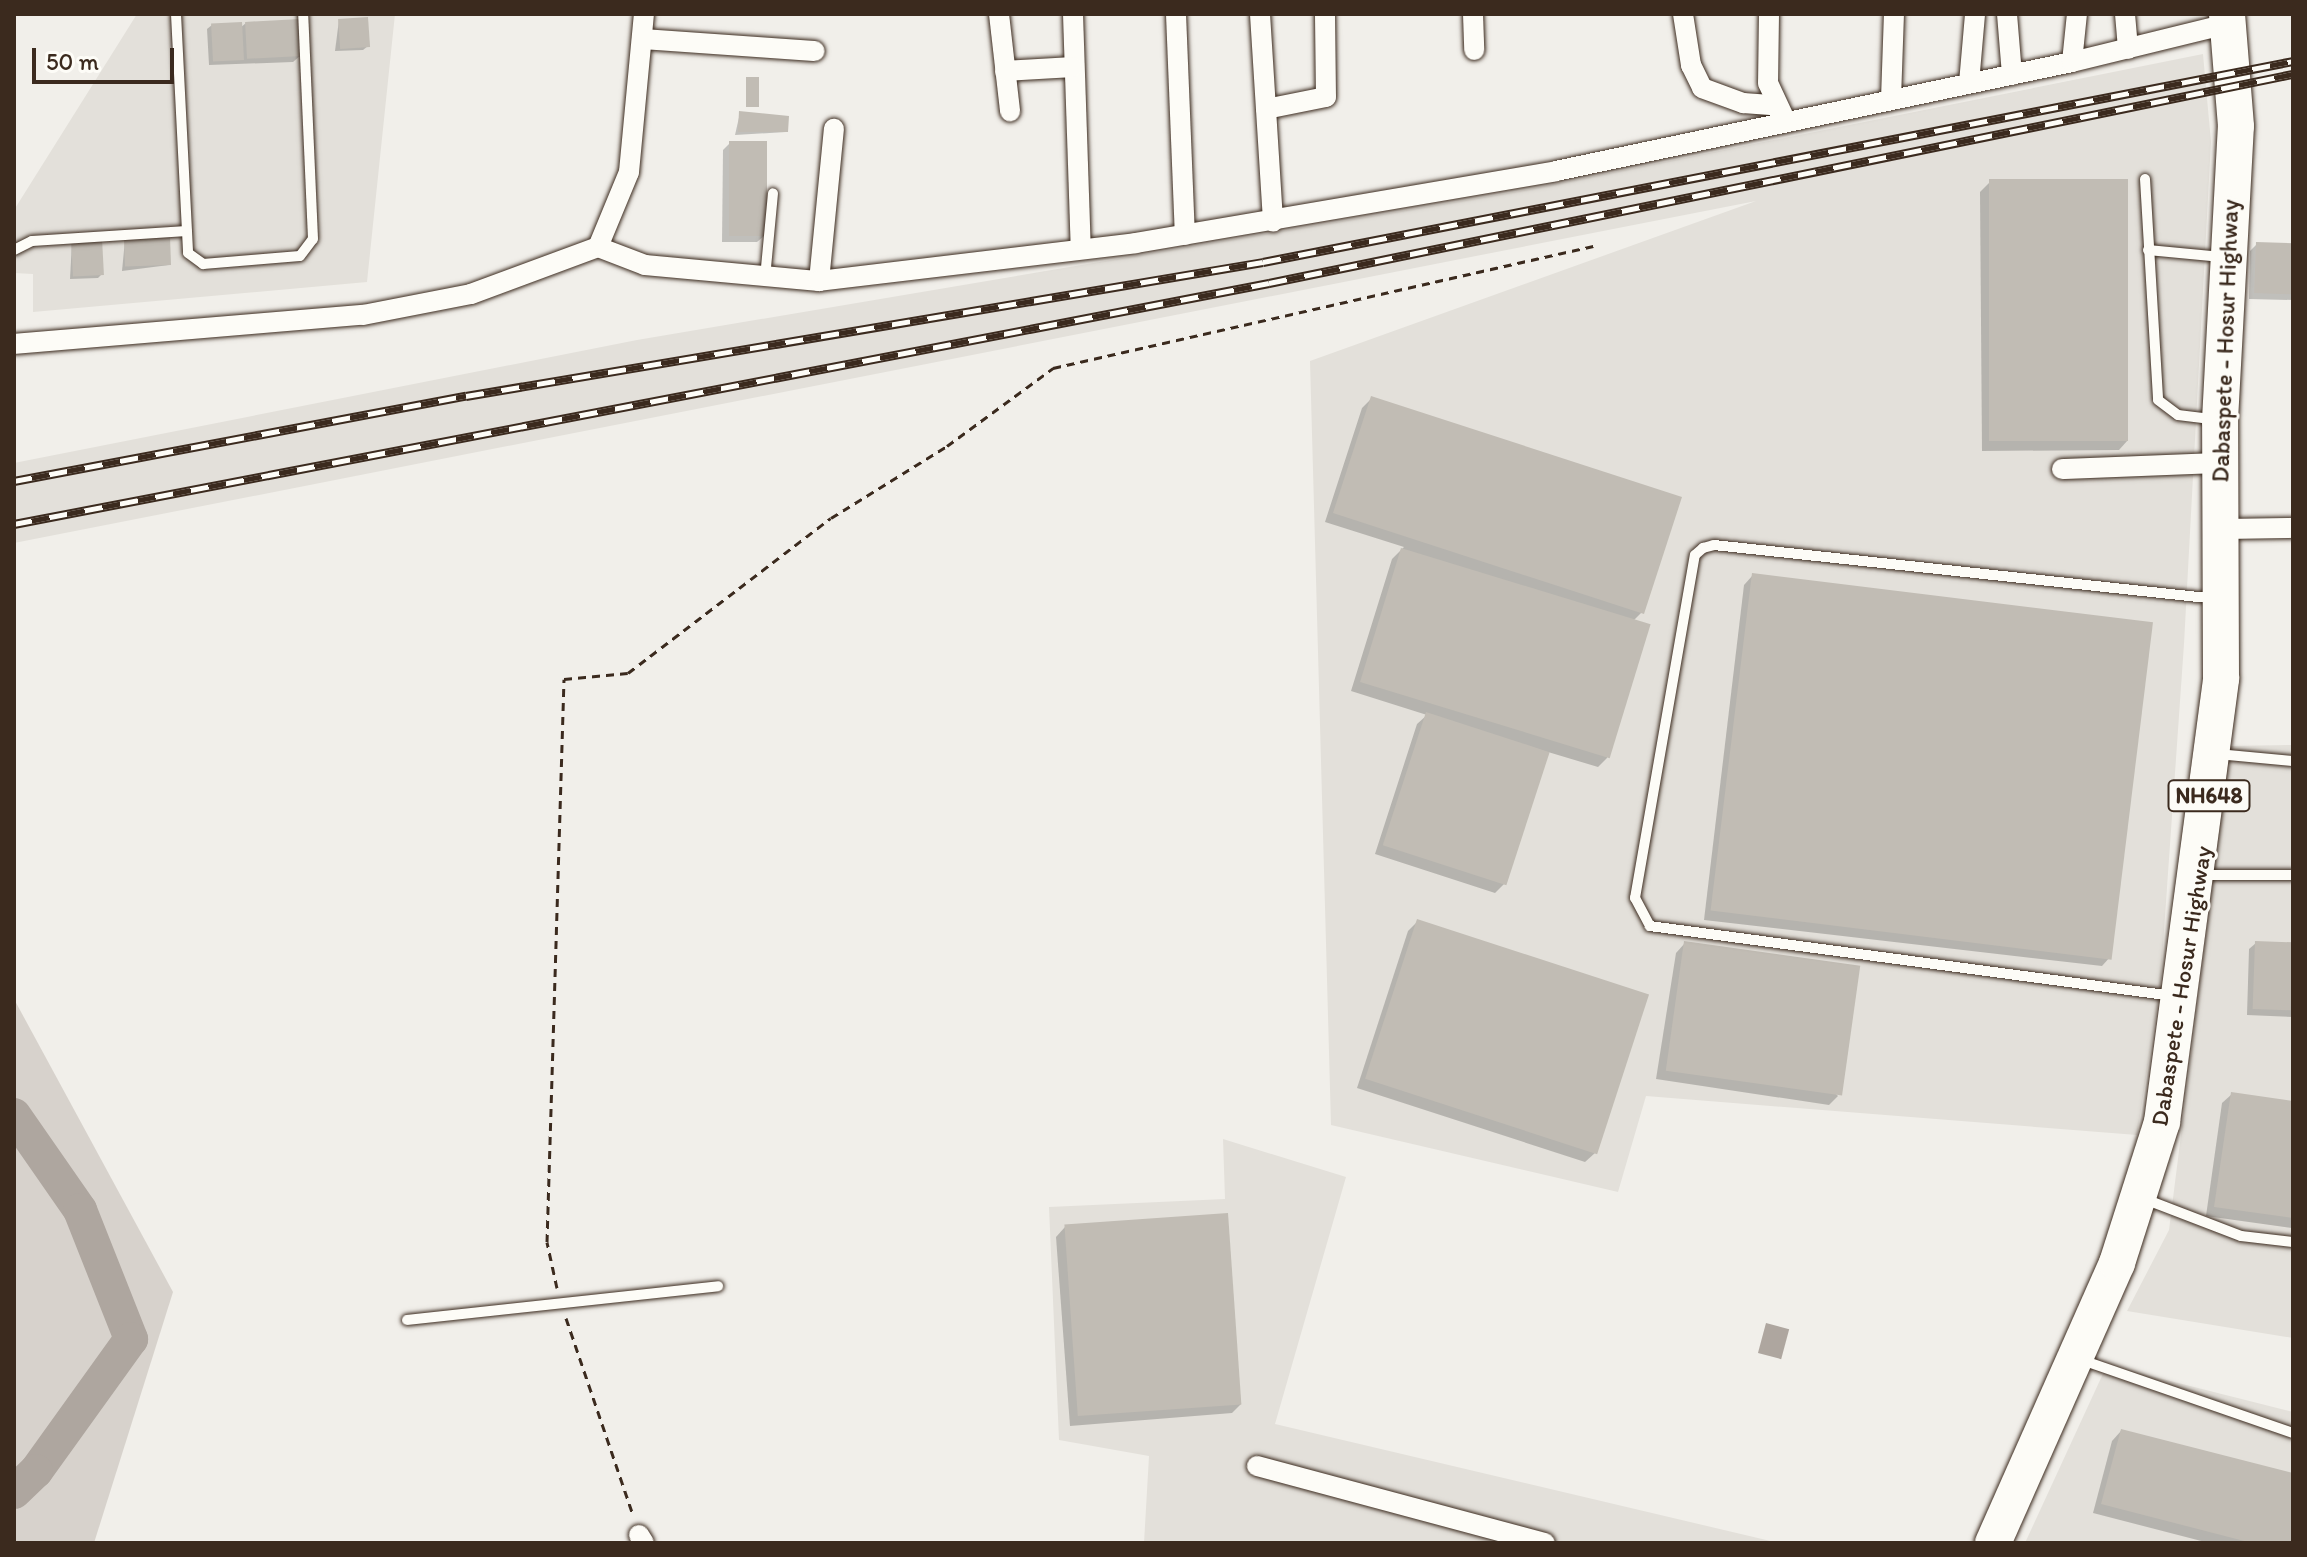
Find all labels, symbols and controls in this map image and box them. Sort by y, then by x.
scale bar [36,32,178,82]
text: 50 m [46,47,99,76]
street label: Dabaspete - Hosur Highway [2206,199,2244,483]
road number: NH648 [2167,778,2251,814]
street label: Dabaspete - Hosur Highway [2145,844,2217,1128]

